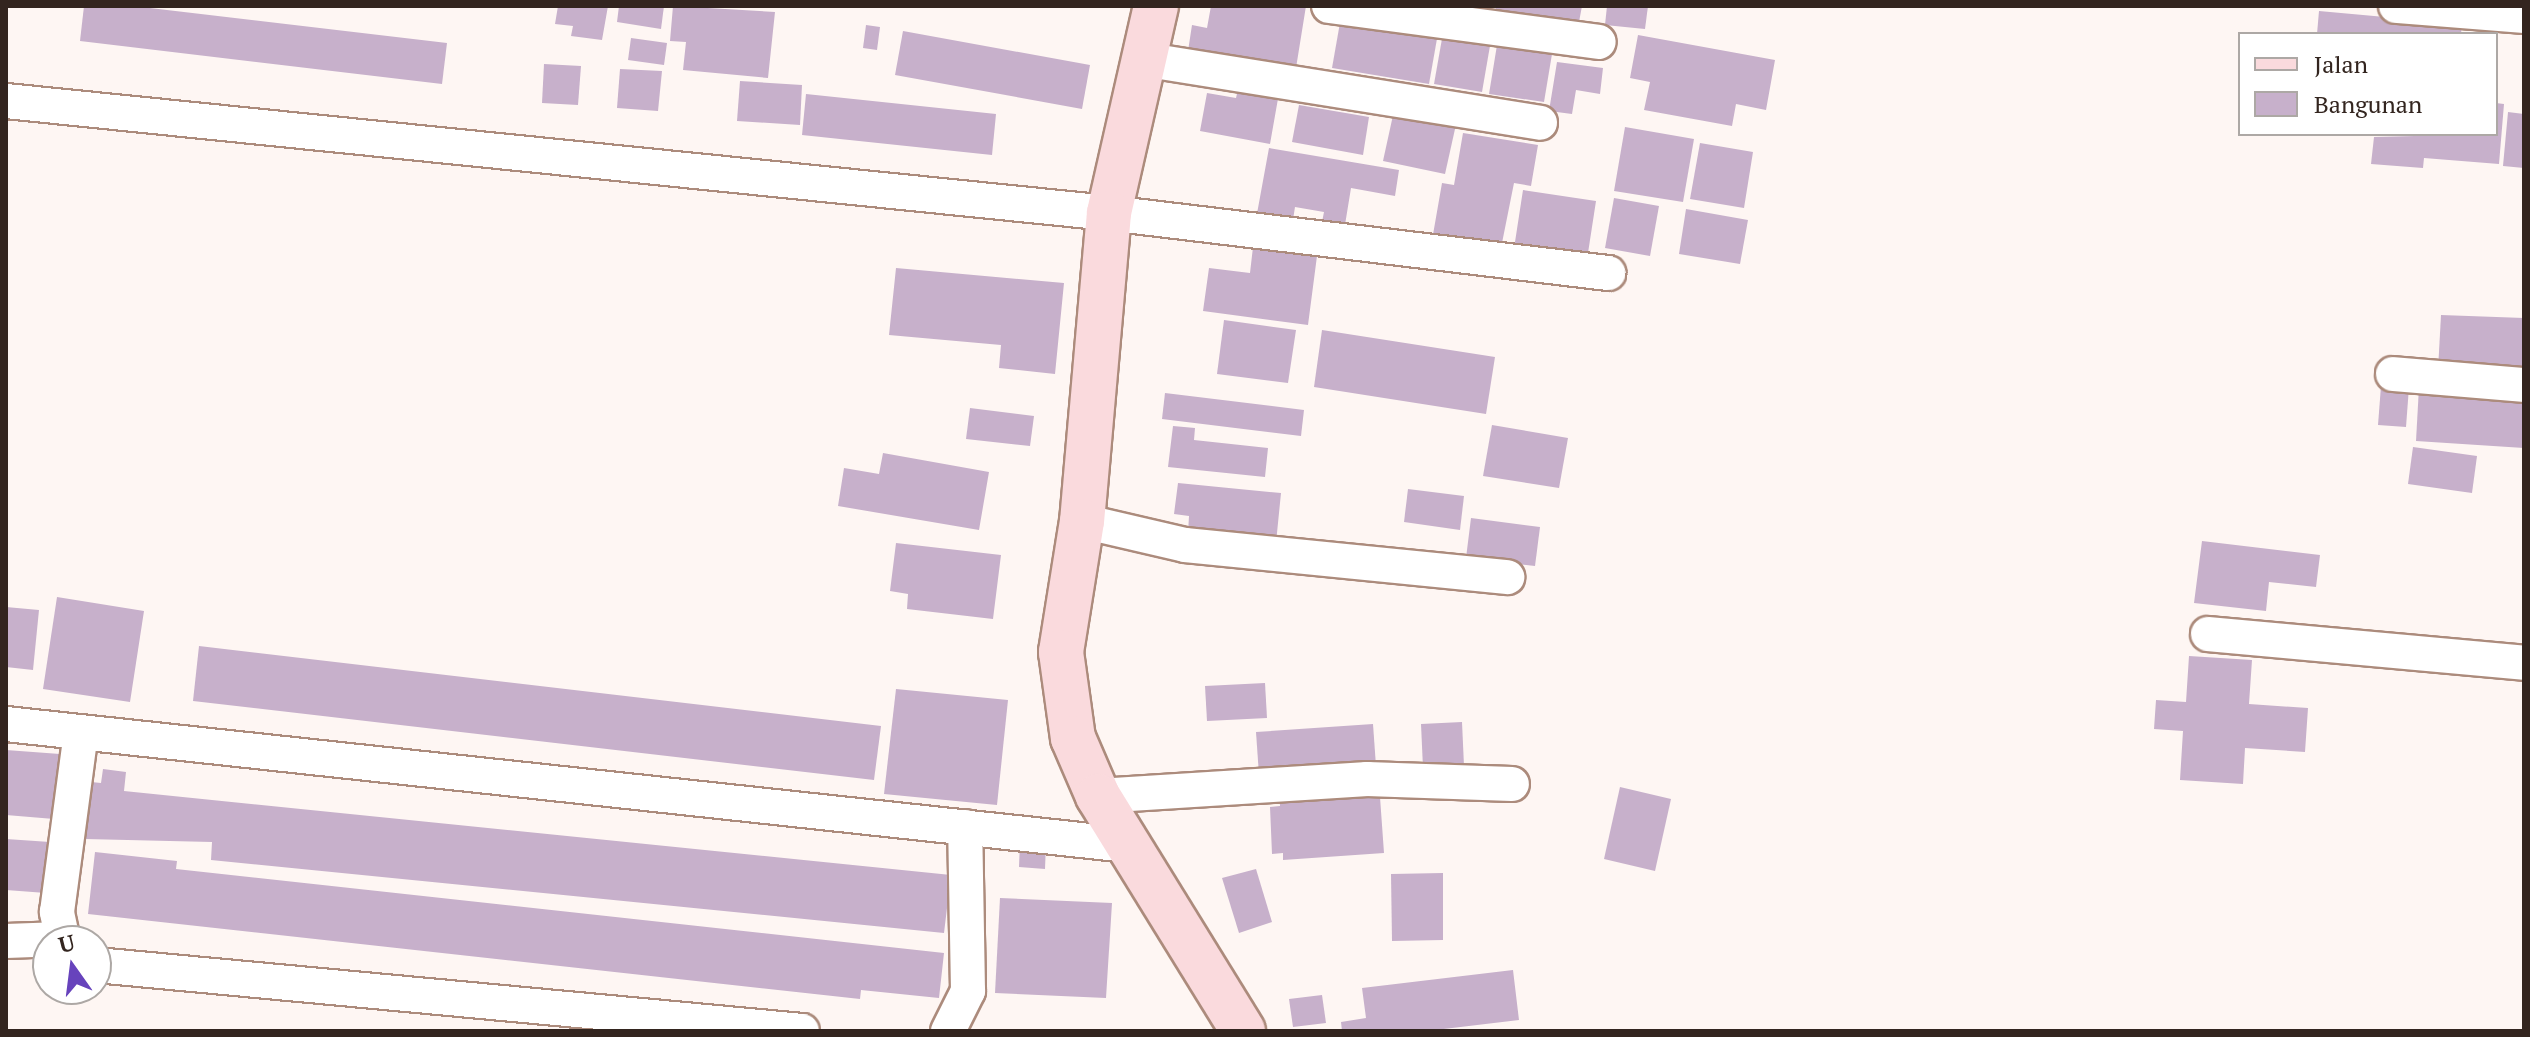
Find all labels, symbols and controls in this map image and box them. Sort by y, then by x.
legend [2238,32,2498,136]
text: Jalan [2314,48,2368,80]
text: Bangunan [2314,88,2422,120]
north arrow [32,925,112,1005]
text: U [55,927,78,959]

